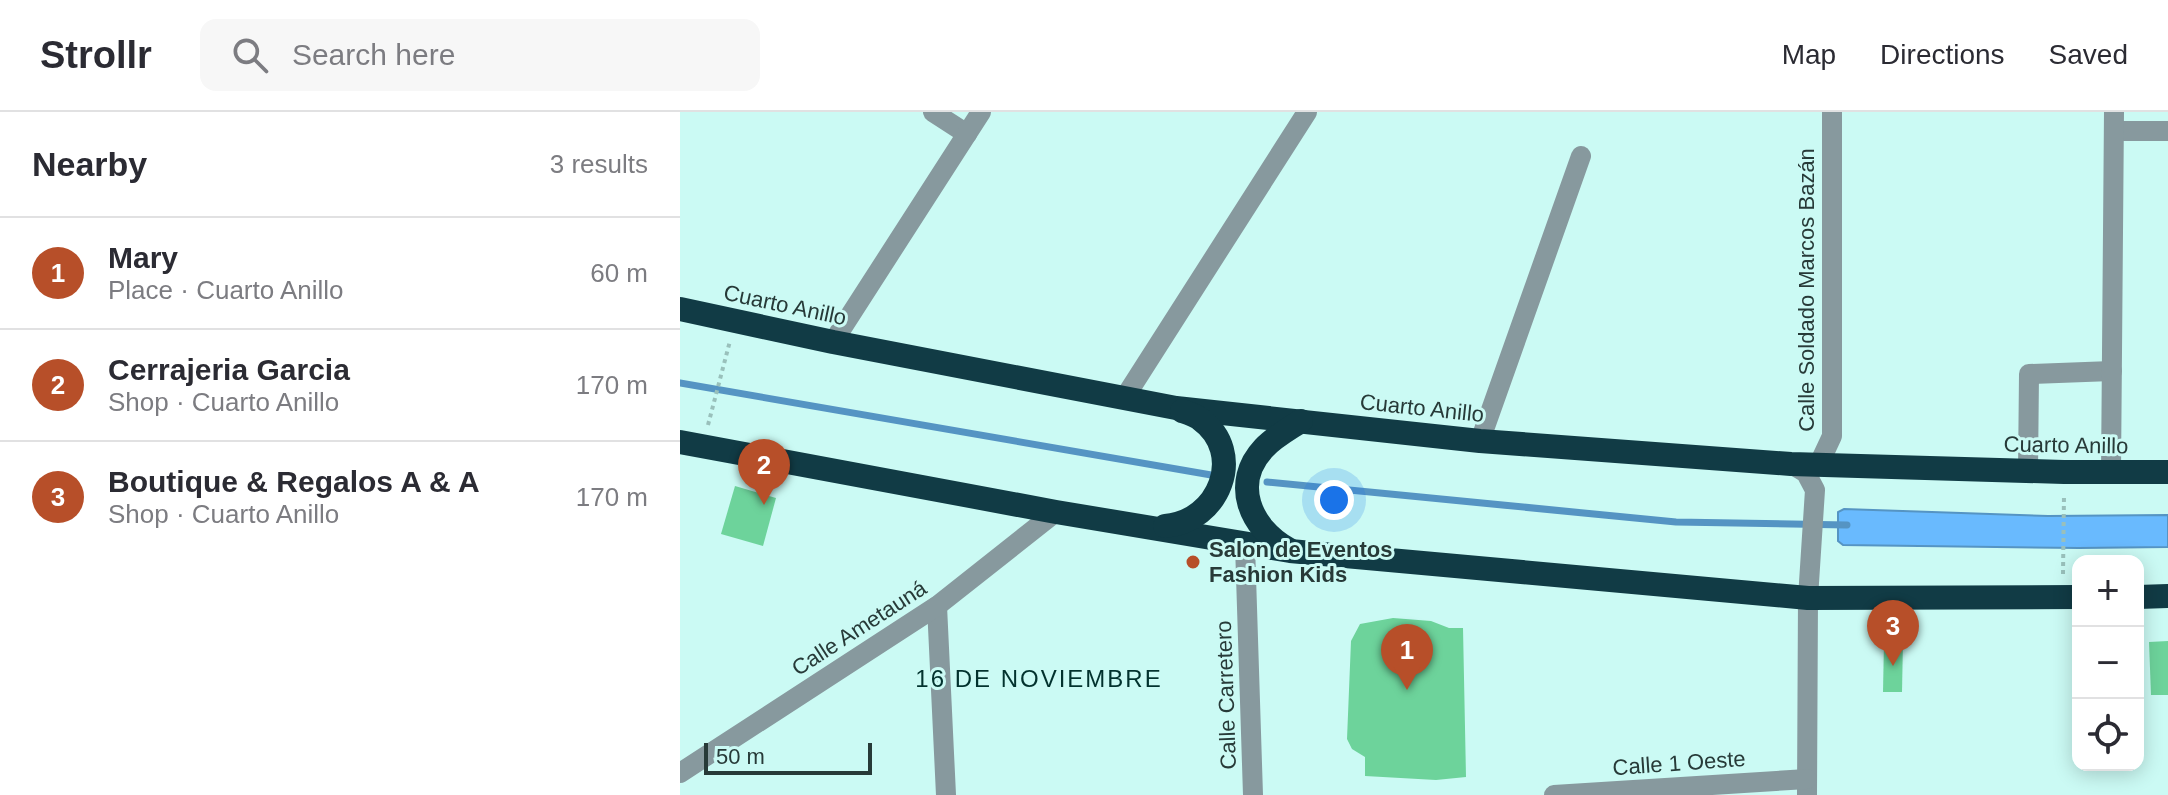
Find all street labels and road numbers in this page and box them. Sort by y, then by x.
street label: Calle Soldado Marcos Bazán [1794,148,1819,432]
street label: Cuarto Anillo [721,280,849,330]
street label: Cuarto Anillo [1359,389,1485,427]
street label: Cuarto Anillo [2003,431,2129,459]
street label: Calle Ametauná [787,575,932,681]
street label: Calle Carretero [1211,620,1241,770]
street label: Calle 1 Oeste [1612,746,1746,780]

